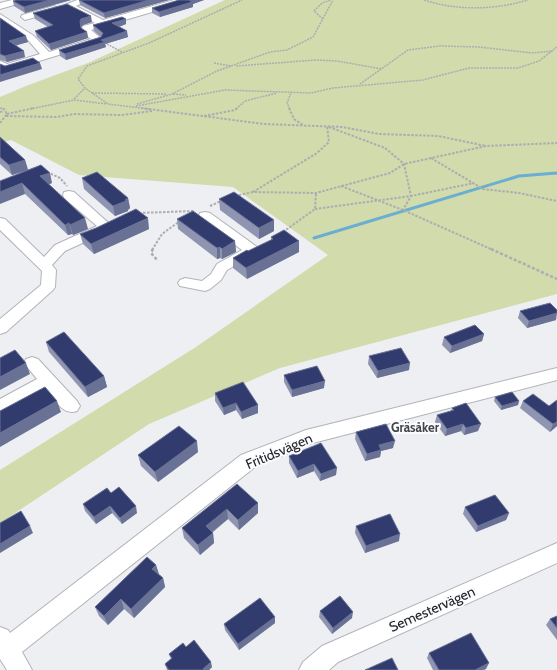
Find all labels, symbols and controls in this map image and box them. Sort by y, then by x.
district label: Gräsåker [391,419,440,435]
street label: Fritidsvägen [243,429,315,473]
street label: Semestervägen [386,582,478,636]

